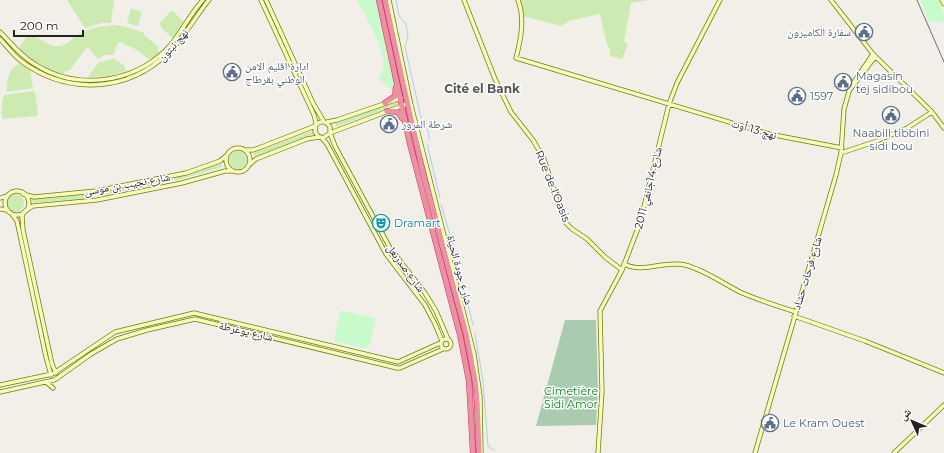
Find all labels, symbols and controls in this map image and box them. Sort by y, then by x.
scale bar [14,12,83,38]
text: 200 m [20,18,59,33]
public building icon: سفارة الكاميرون [854,22,874,42]
place label: سفارة الكاميرون [787,25,851,39]
street label: نهج نبتون [155,26,191,64]
place label: ادارة اقليم الامن الوطني بقرطاج [245,59,309,88]
public building icon: ادارة اقليم الامن الوطني بقرطاج [222,62,242,82]
place label: Magasin tej sidibou [856,69,913,96]
public building icon: Magasin tej sidibou [833,72,853,92]
district label: Cité el Bank [444,81,520,96]
public building icon: 1597 [787,86,807,106]
place label: 1597 [810,89,833,103]
public building icon: Naabill tibbini sidi bou [881,105,901,125]
public building icon: شرطة المرور [379,114,399,134]
street label: نهج 13 أوت [730,116,778,142]
place label: شرطة المرور [401,117,452,131]
place label: Naabill tibbini sidi bou [853,126,929,153]
street label: شارع 14جانفي 2011 [631,146,667,231]
street label: Rue de l'Oasis [532,148,574,225]
street label: شارع نجيب بن موسى [83,170,171,198]
theatre icon: Dramart [371,213,391,233]
place label: Dramart [394,216,441,230]
street label: شارع جودة الحياة [444,234,476,306]
street label: شارع فرحات حشاد [789,235,825,311]
street label: شارع صدربعل [384,241,428,295]
street label: شارع يوغرطة [218,318,274,344]
park label: Cimetière Sidi Amor [544,384,598,411]
north arrow [892,401,932,441]
text: ش [896,405,915,424]
public building icon: Le Kram Ouest [760,413,780,433]
place label: Le Kram Ouest [783,416,865,430]

